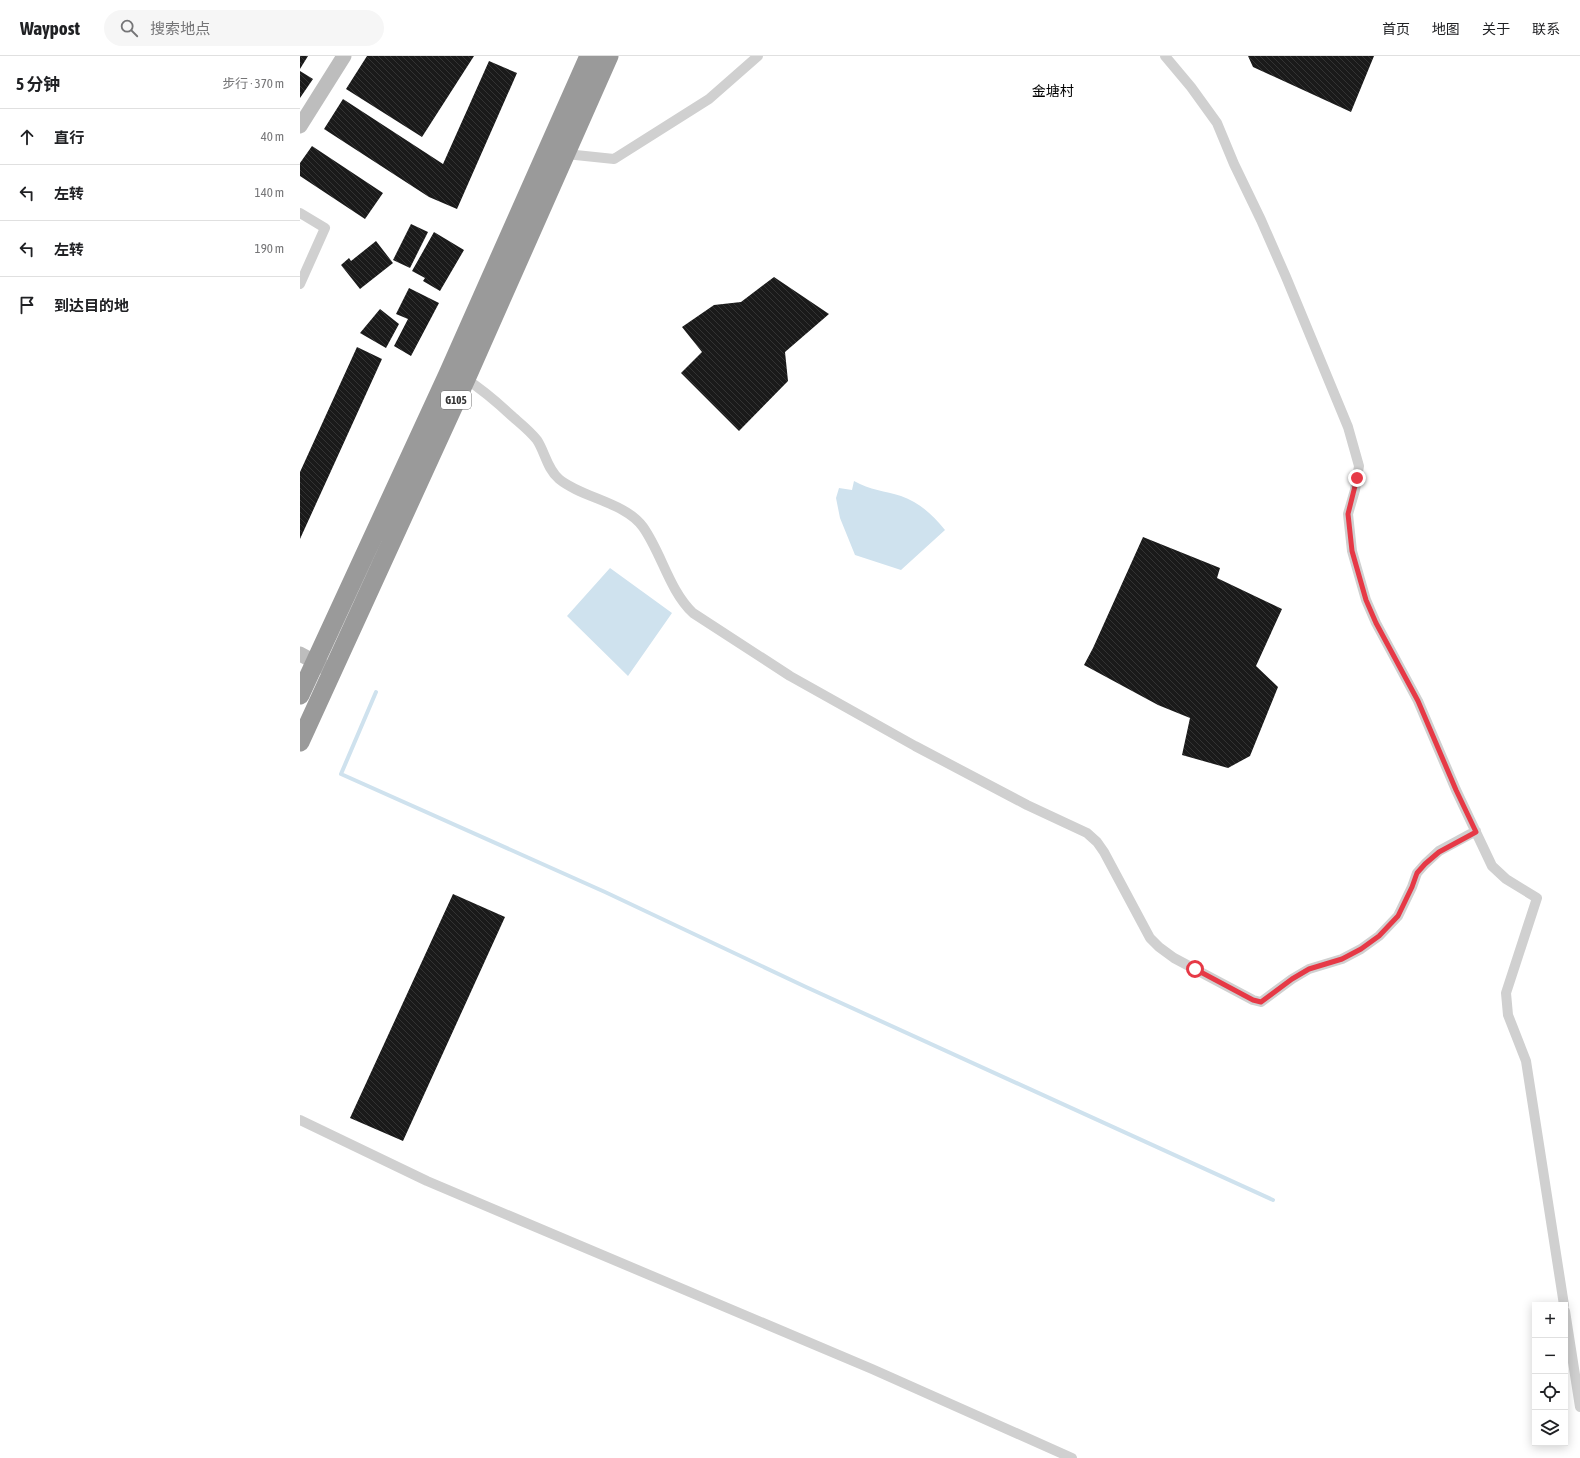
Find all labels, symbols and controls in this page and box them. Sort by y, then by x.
search box [104,10,384,46]
text: Waypost [20,17,80,39]
icon: search [118,17,140,39]
text: 搜索地点 [150,20,210,37]
text: 首页 [1382,21,1410,37]
text: 地图 [1432,21,1460,37]
text: 关于 [1482,21,1510,37]
text: 联系 [1532,21,1560,37]
text: 5 分钟 [16,74,60,94]
text: 步行 · 370 m [222,76,284,91]
district label: 金塘村 [1032,83,1074,99]
icon: ahead [16,126,38,148]
text: 直行 [54,129,84,146]
text: 40 m [261,129,284,144]
icon: left [16,182,38,204]
text: 左转 [54,185,84,202]
text: 140 m [255,185,284,200]
icon: left [16,238,38,260]
text: 左转 [54,241,84,258]
text: 190 m [255,241,284,256]
icon: arrive [16,294,38,316]
text: 到达目的地 [54,297,129,314]
road number: G105 [441,391,471,409]
route end [1348,469,1366,487]
route start [1186,960,1204,978]
map controls [1532,1302,1568,1446]
button: + [1532,1302,1568,1338]
button: − [1532,1338,1568,1374]
button: locate [1532,1374,1568,1410]
button: layers [1532,1410,1568,1446]

